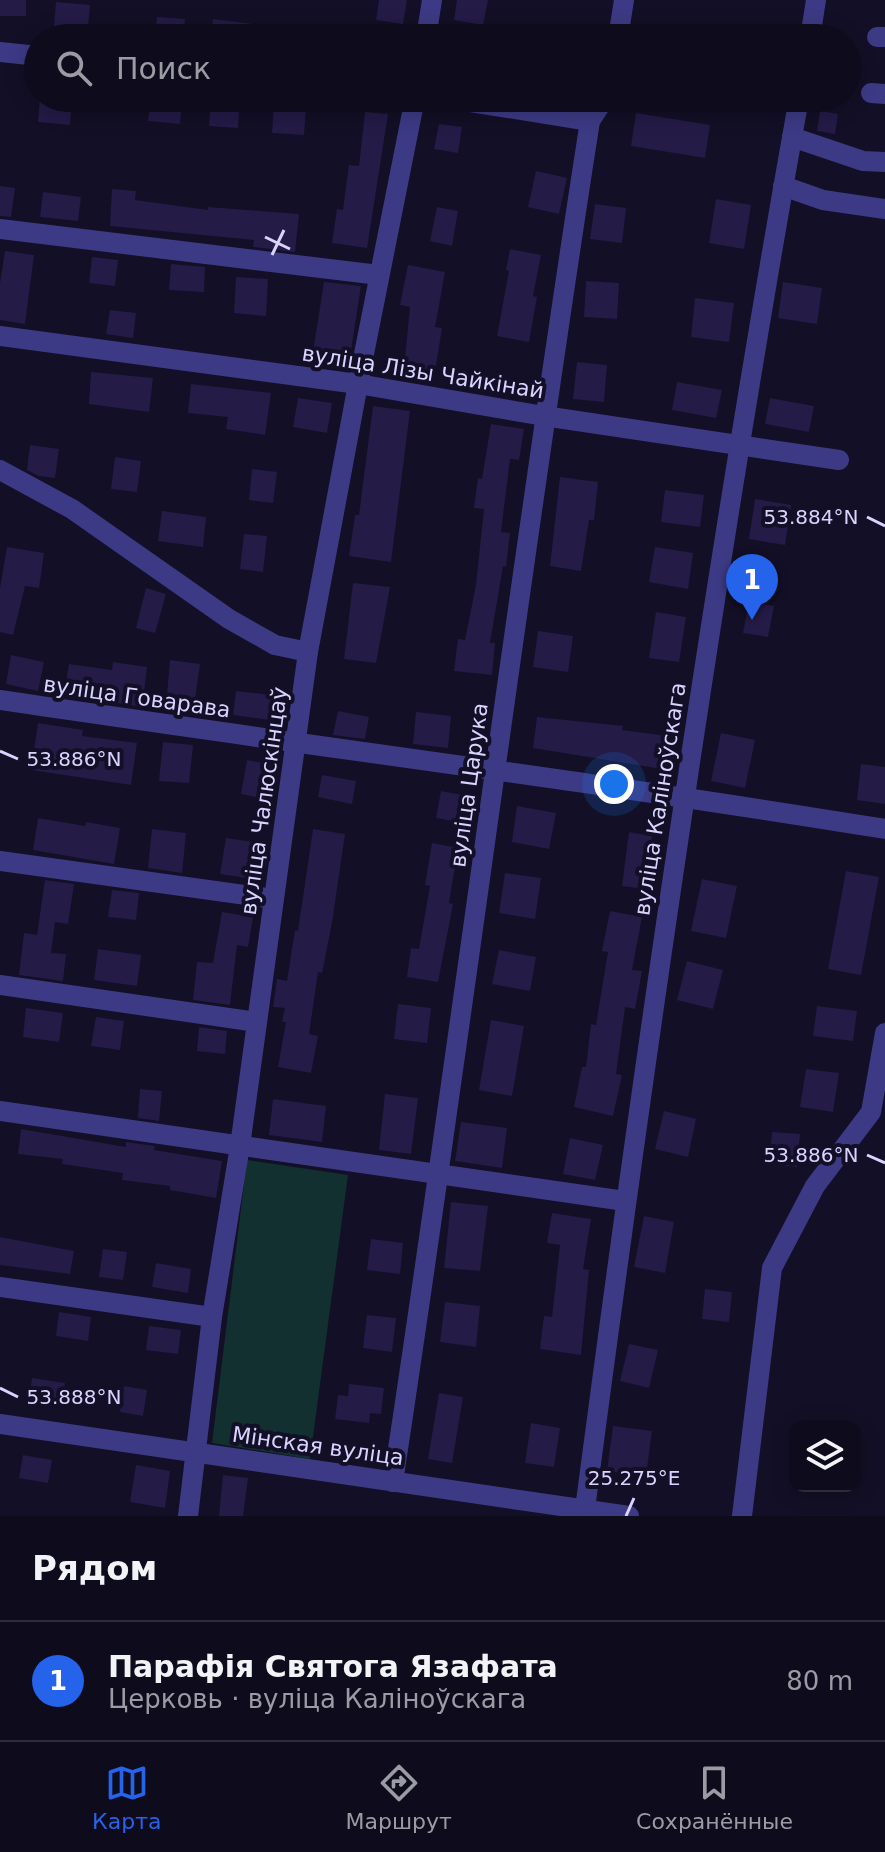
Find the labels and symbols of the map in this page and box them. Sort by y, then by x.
street label: вуліца Лізы Чайкінай [300,341,546,403]
text: 53.884°N [764,505,858,529]
pin: 1 [726,554,778,620]
street label: вуліца Говарава [42,671,232,723]
street label: вуліца Каліноўскага [629,681,691,917]
street label: вуліца Чалюскінцаў [236,685,292,917]
street label: вуліца Царука [445,701,493,869]
text: 53.886°N [27,747,121,771]
your location [594,764,634,804]
text: 53.886°N [764,1143,858,1167]
text: 53.888°N [27,1385,121,1409]
street label: Мінская вуліца [231,1422,405,1470]
text: 25.275°E [588,1466,680,1490]

